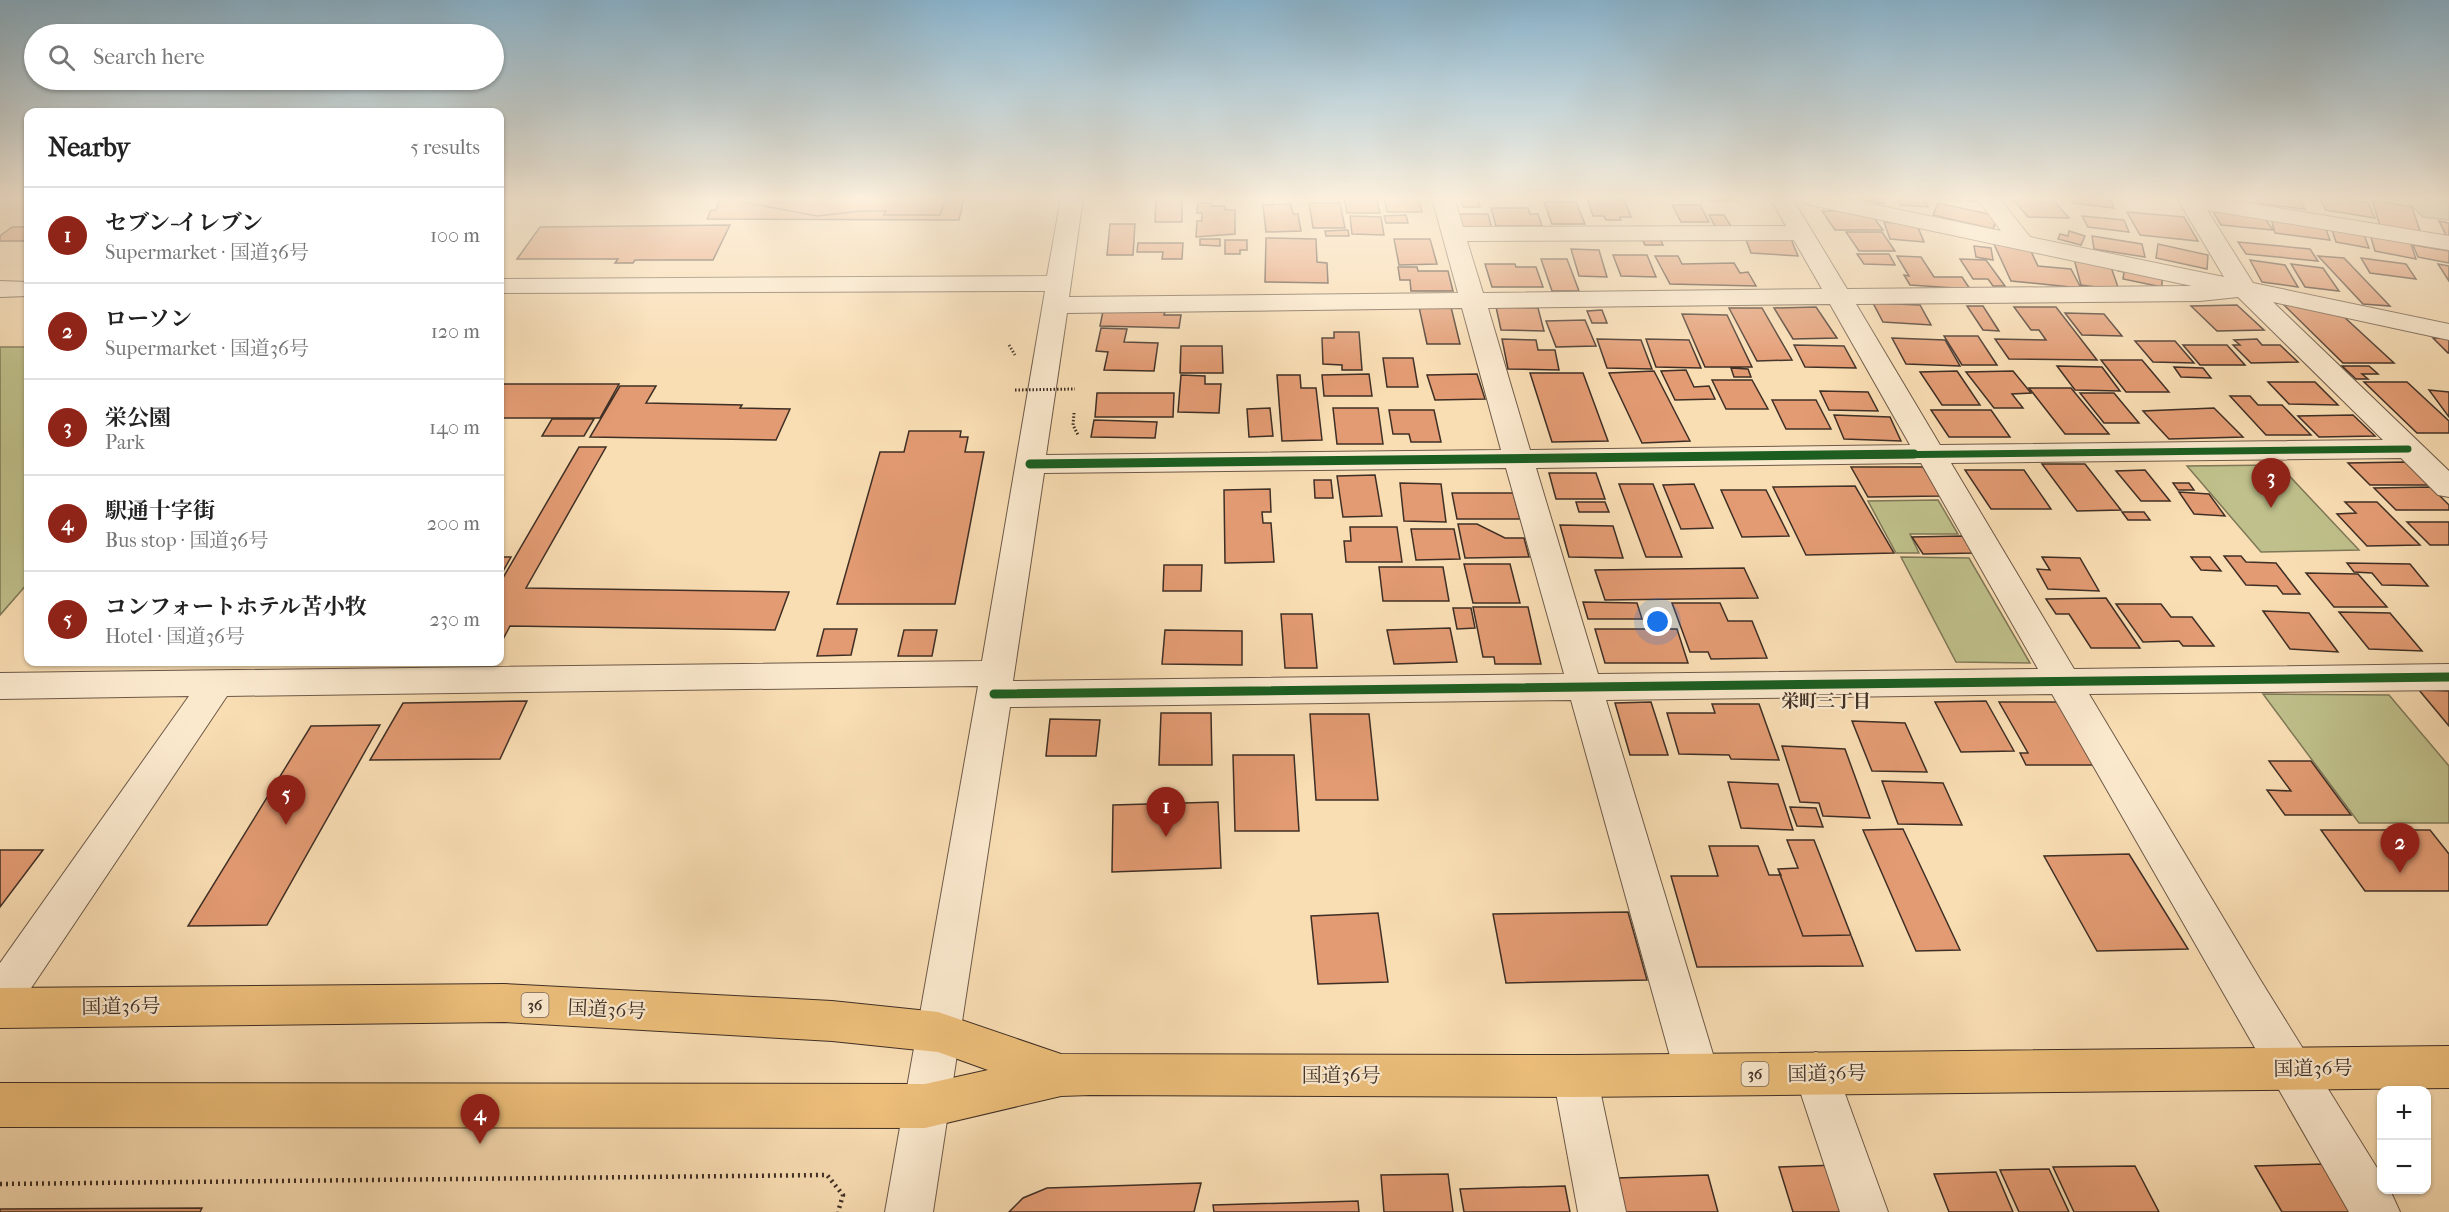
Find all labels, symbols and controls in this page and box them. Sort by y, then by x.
search box [24,24,504,90]
icon: search [45,41,78,74]
text: Search here [93,44,205,70]
text: Nearby [48,132,130,163]
text: 5 results [410,136,480,159]
text: セブン-イレブン [105,210,263,236]
text: 1 [64,224,71,247]
text: 100 m [430,224,480,247]
text: Supermarket · 国道36号 [105,241,309,264]
text: ローソン [105,306,192,332]
text: 2 [62,320,73,343]
text: 120 m [431,320,480,343]
text: Supermarket · 国道36号 [105,337,309,360]
text: 栄公園 [105,405,171,431]
text: 3 [63,416,72,439]
text: 140 m [429,416,480,439]
text: Park [105,431,145,454]
pin: 3 [2252,458,2290,508]
text: 駅通十字街 [105,498,215,524]
text: 4 [62,512,73,535]
text: 200 m [427,512,480,535]
text: Bus stop · 国道36号 [105,529,268,552]
text: コンフォートホテル苫小牧 [105,594,367,620]
your location [1643,607,1672,636]
text: 5 [63,608,72,631]
text: 230 m [430,608,480,631]
text: Hotel · 国道36号 [105,625,245,648]
district label: 栄町三丁目 [1781,691,1871,712]
pin: 5 [266,776,306,825]
pin: 1 [1146,788,1186,837]
pin: 2 [2380,824,2420,873]
road number: 36 [522,993,548,1017]
street label: 国道36号 [81,994,161,1019]
street label: 国道36号 [567,996,647,1023]
street label: 国道36号 [2273,1056,2353,1081]
street label: 国道36号 [1787,1061,1867,1086]
road number: 36 [1742,1062,1768,1086]
street label: 国道36号 [1301,1064,1381,1087]
map controls [2377,1086,2431,1194]
button: + [2377,1086,2431,1140]
pin: 4 [460,1094,500,1144]
button: − [2377,1140,2431,1194]

